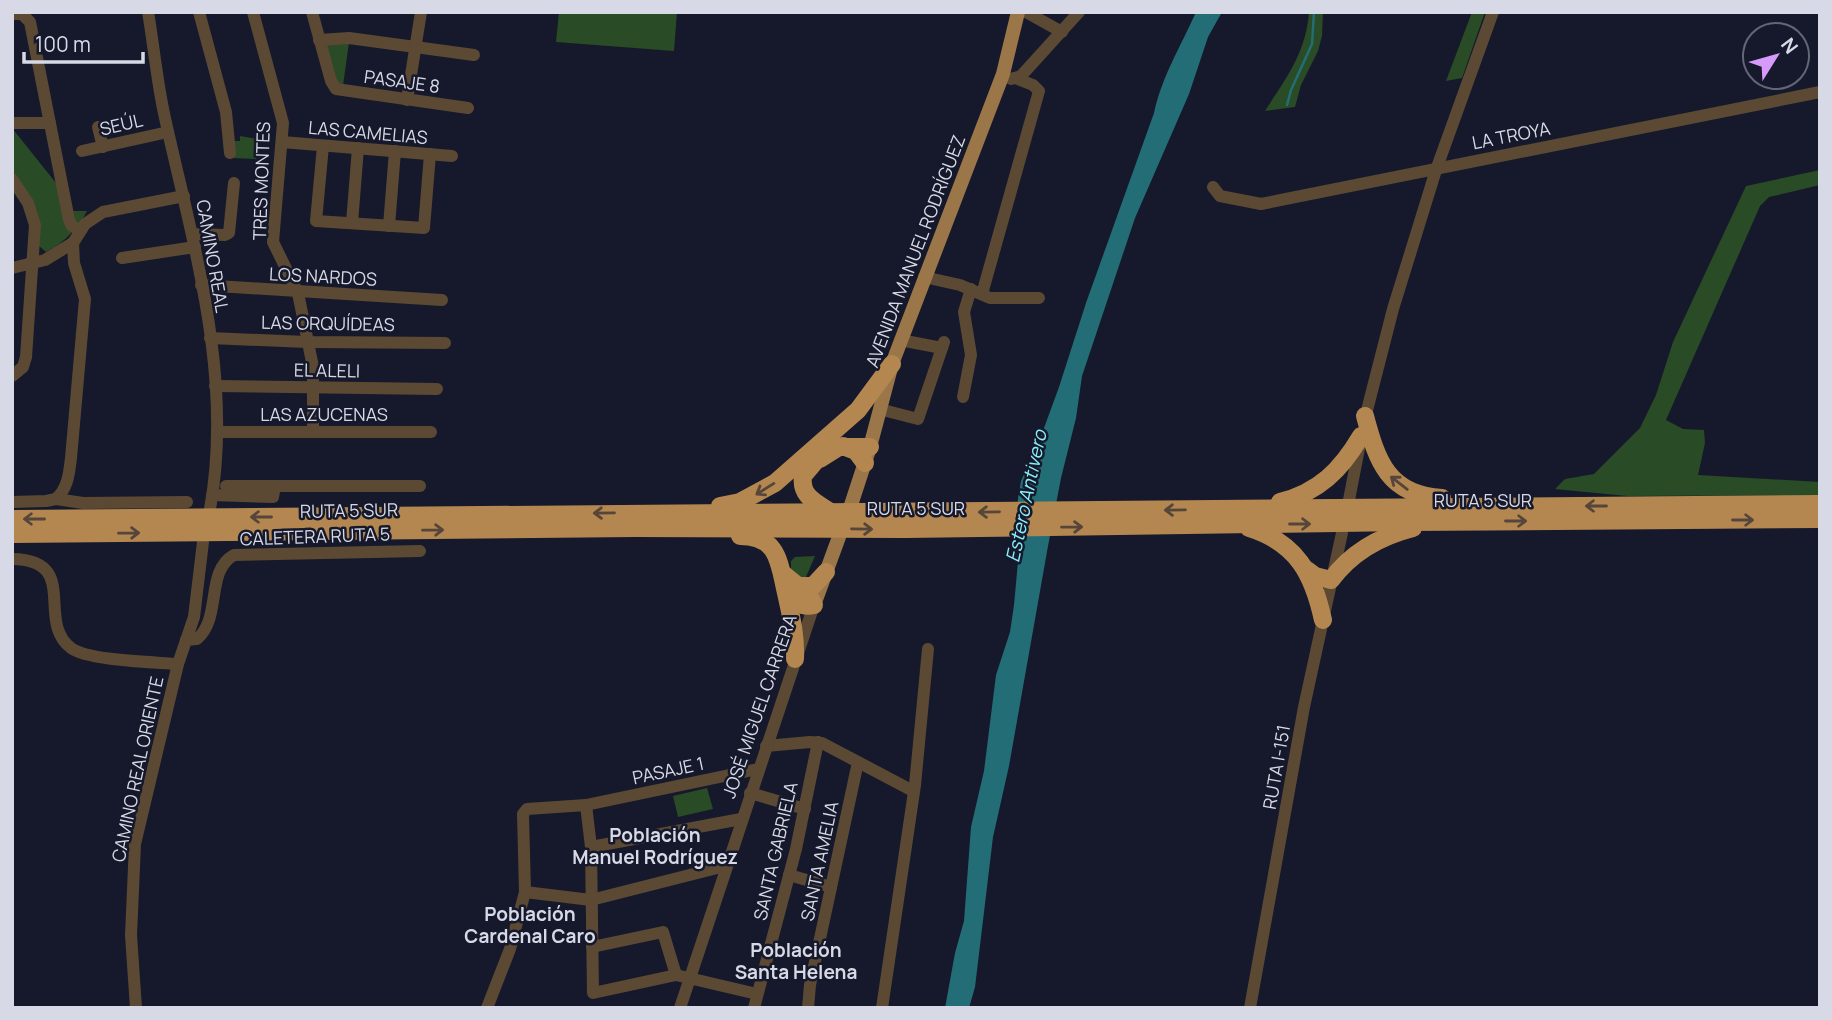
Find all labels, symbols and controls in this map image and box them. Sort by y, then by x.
scale bar [24,21,144,65]
north arrow [1741,21,1811,91]
text: 100 m [35,30,91,58]
text: N [1775,32,1804,59]
street label: PASAJE 8 [363,64,441,98]
street label: SEÚL [97,107,145,141]
street label: LAS CAMELIAS [307,115,429,149]
street label: LA TROYA [1470,116,1553,154]
street label: TRES MONTES [247,121,275,241]
street label: AVENIDA MANUEL RODRÍGUEZ [860,131,970,371]
street label: CAMINO REAL [191,198,235,314]
street label: LOS NARDOS [269,261,377,291]
street label: LAS ORQUÍDEAS [261,310,395,336]
street label: EL ALELI [294,357,360,383]
street label: LAS AZUCENAS [260,402,388,426]
water label: Estero Antivero [999,426,1053,564]
one-way arrow [1390,476,1409,491]
one-way arrow [755,483,775,497]
street label: RUTA 5 SUR [1434,488,1532,512]
street label: RUTA 5 SUR [867,496,965,520]
street label: RUTA 5 SUR [300,497,398,523]
one-way arrow [1584,499,1607,513]
one-way arrow [1164,503,1187,517]
one-way arrow [978,505,1001,519]
one-way arrow [593,507,616,520]
one-way arrow [250,510,273,524]
one-way arrow [22,512,45,526]
one-way arrow [1732,513,1755,527]
one-way arrow [1504,514,1527,528]
one-way arrow [1289,517,1312,531]
street label: CALETERA RUTA 5 [239,521,391,551]
one-way arrow [1061,521,1084,534]
one-way arrow [850,522,873,536]
one-way arrow [421,523,444,537]
one-way arrow [118,526,141,540]
street label: JOSÉ MIGUEL CARRERA [716,610,802,801]
street label: CAMINO REAL ORIENTE [106,674,168,864]
street label: RUTA I-151 [1257,723,1295,811]
street label: PASAJE 1 [630,751,706,789]
street label: SANTA GABRIELA [747,779,803,923]
street label: SANTA AMELIA [795,798,844,923]
district label: Población Manuel Rodríguez [572,822,738,870]
district label: Población Cardenal Caro [464,901,596,949]
district label: Población Santa Helena [735,937,857,985]

